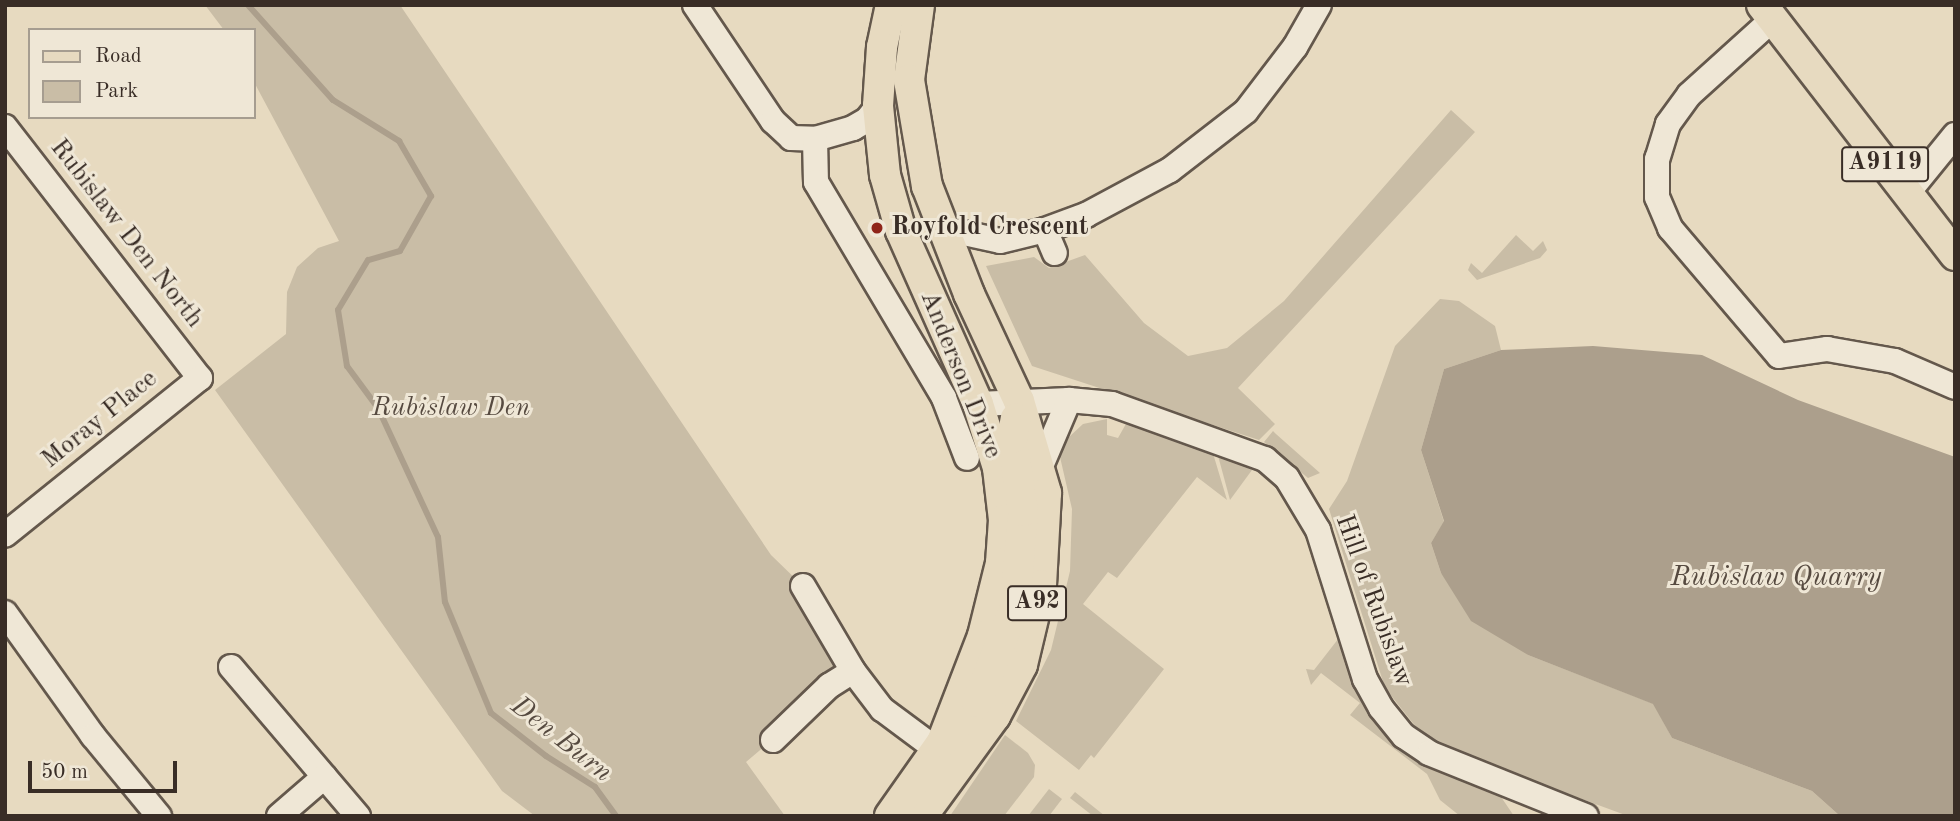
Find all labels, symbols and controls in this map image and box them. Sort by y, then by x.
legend [28,28,256,119]
text: Road [95,46,142,67]
text: Park [95,81,138,102]
street label: Rubislaw Den North [43,133,209,335]
road number: A9119 [1840,144,1930,184]
place label: Royfold Crescent [891,212,1088,244]
marker: Royfold Crescent [869,220,885,236]
street label: Anderson Drive [912,287,1008,463]
street label: Moray Place [36,364,164,476]
park label: Rubislaw Den [372,393,530,425]
street label: Hill of Rubislaw [1327,511,1419,691]
water label: Rubislaw Quarry [1670,561,1882,595]
road number: A92 [1006,582,1068,624]
water label: Den Burn [503,690,619,790]
scale bar [32,748,180,792]
text: 50 m [41,762,88,783]

